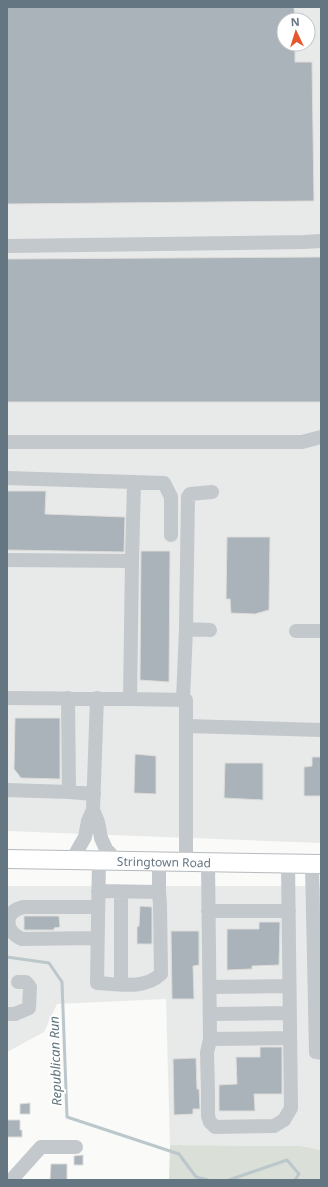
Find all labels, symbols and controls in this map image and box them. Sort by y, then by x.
north arrow [276,12,316,52]
text: N [290,14,300,29]
street label: Stringtown Road [117,852,211,871]
water label: Republican Run [44,1016,66,1106]

